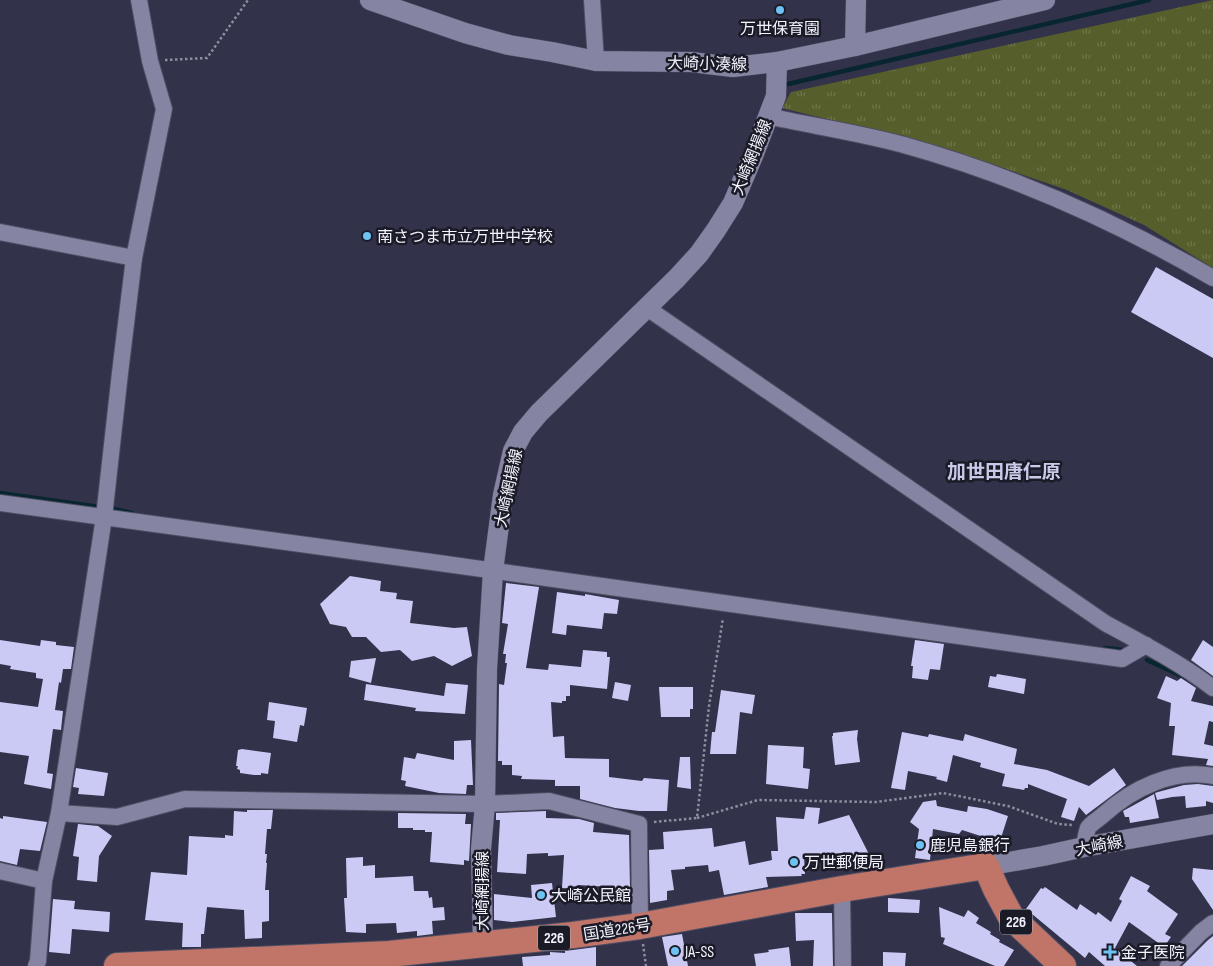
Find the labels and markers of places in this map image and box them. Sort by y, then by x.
marker: 万世保育園 [774,4,786,16]
place label: 万世保育園 [740,20,820,39]
place label: 南さつま市立万世中学校 [377,228,553,247]
marker: 南さつま市立万世中学校 [361,230,373,242]
place label: 鹿児島銀行 [930,837,1010,856]
marker: 鹿児島銀行 [914,839,926,851]
place label: 万世郵便局 [804,854,884,873]
marker: 万世郵便局 [788,856,800,868]
place label: 大崎公民館 [551,887,631,906]
marker: 大崎公民館 [535,889,547,901]
place label: JA-SS [684,943,714,962]
place label: 金子医院 [1121,944,1185,963]
marker: JA-SS [669,945,681,957]
marker: 金子医院 [1103,945,1117,959]

